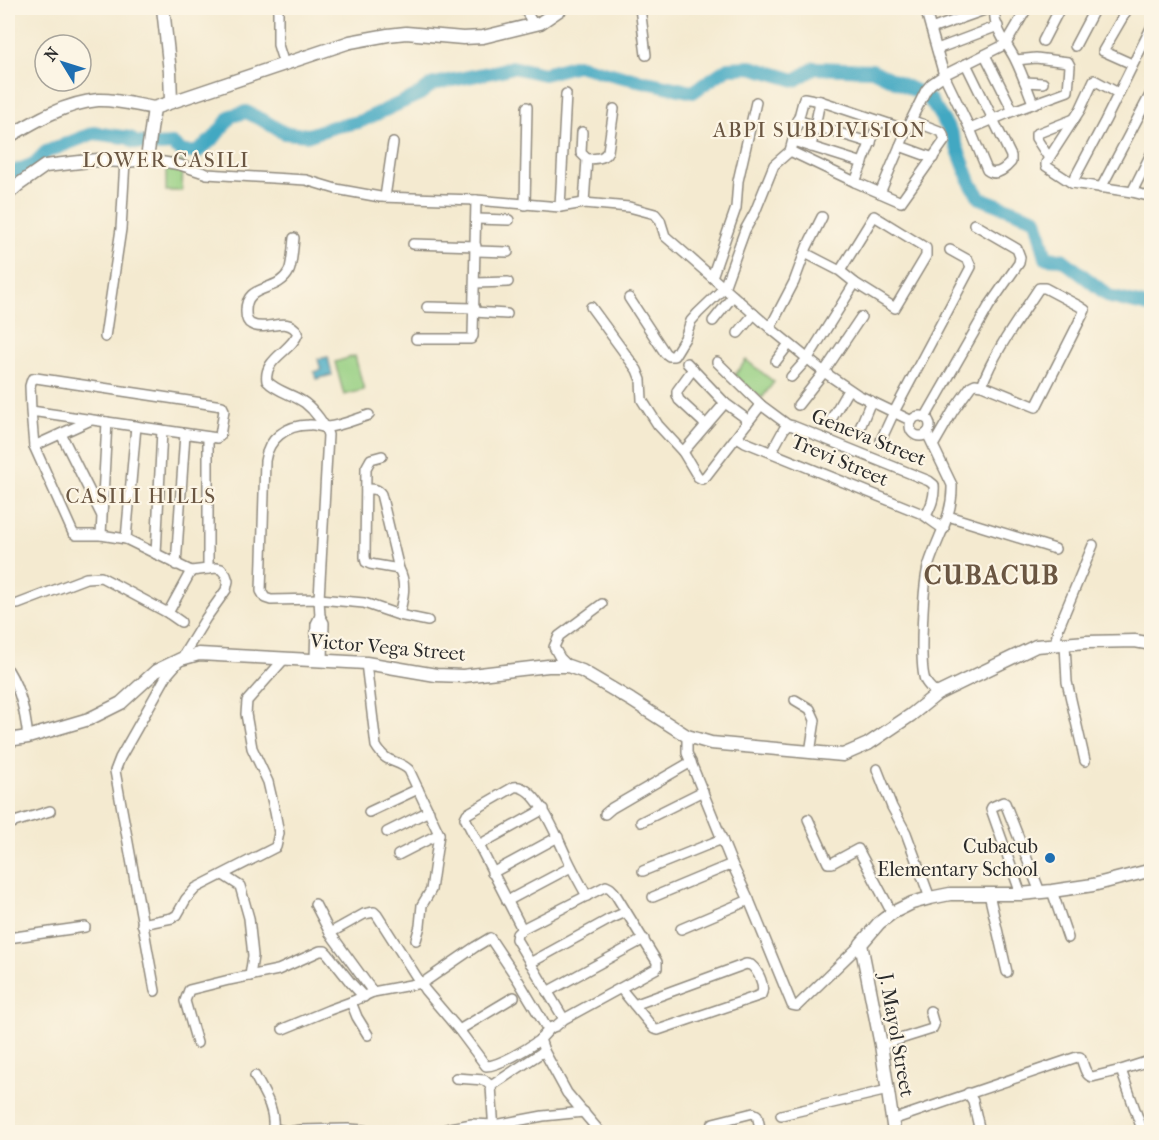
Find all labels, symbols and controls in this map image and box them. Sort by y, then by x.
north arrow [33,33,93,93]
text: N [40,43,63,65]
district label: ABPI SUBDIVISION [712,118,927,142]
district label: LOWER CASILI [82,148,250,172]
street label: Geneva Street [808,404,929,471]
street label: Trevi Street [788,430,892,491]
district label: CASILI HILLS [65,484,217,508]
district label: CUBACUB [924,560,1060,591]
street label: Victor Vega Street [308,629,467,666]
place label: Cubacub Elementary School [877,835,1038,881]
marker: Cubacub Elementary School [1043,851,1057,865]
street label: J. Mayol Street [874,969,919,1099]

